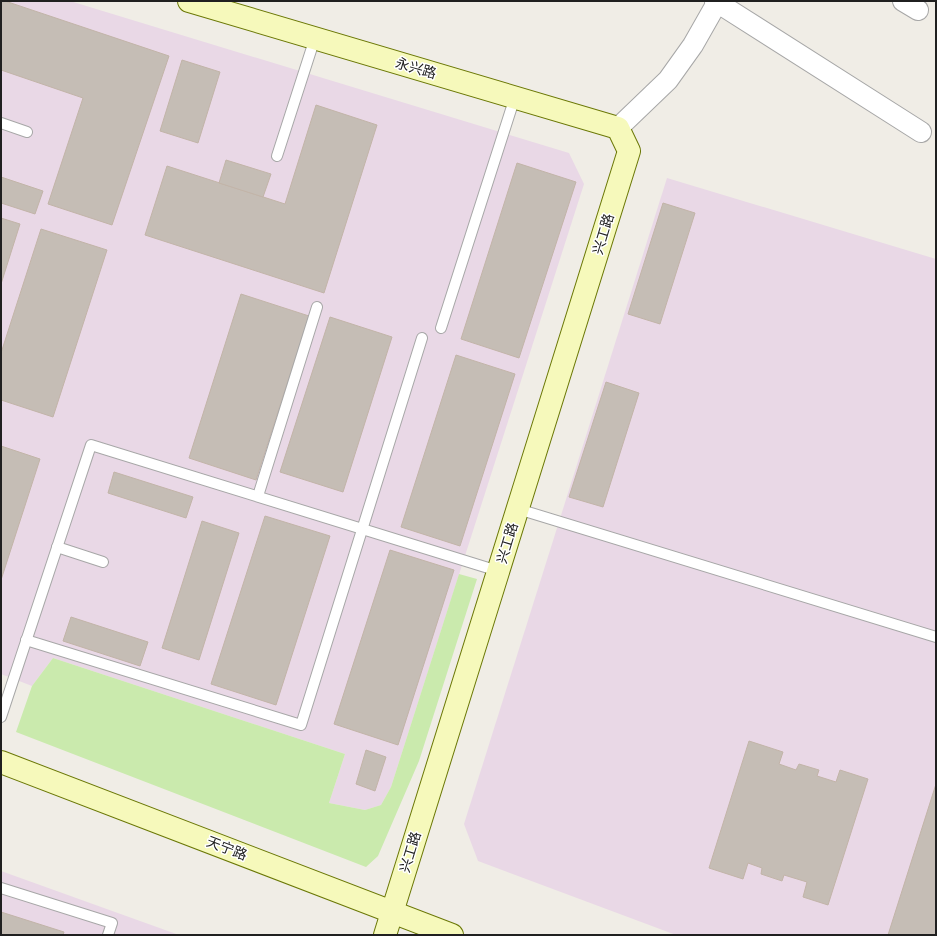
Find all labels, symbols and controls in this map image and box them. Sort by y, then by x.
street label: 永兴路 [394,54,439,81]
street label: 兴工路 [588,211,617,256]
street label: 兴工路 [492,520,521,565]
street label: 兴工路 [395,829,424,874]
street label: 天宁路 [205,832,250,863]

